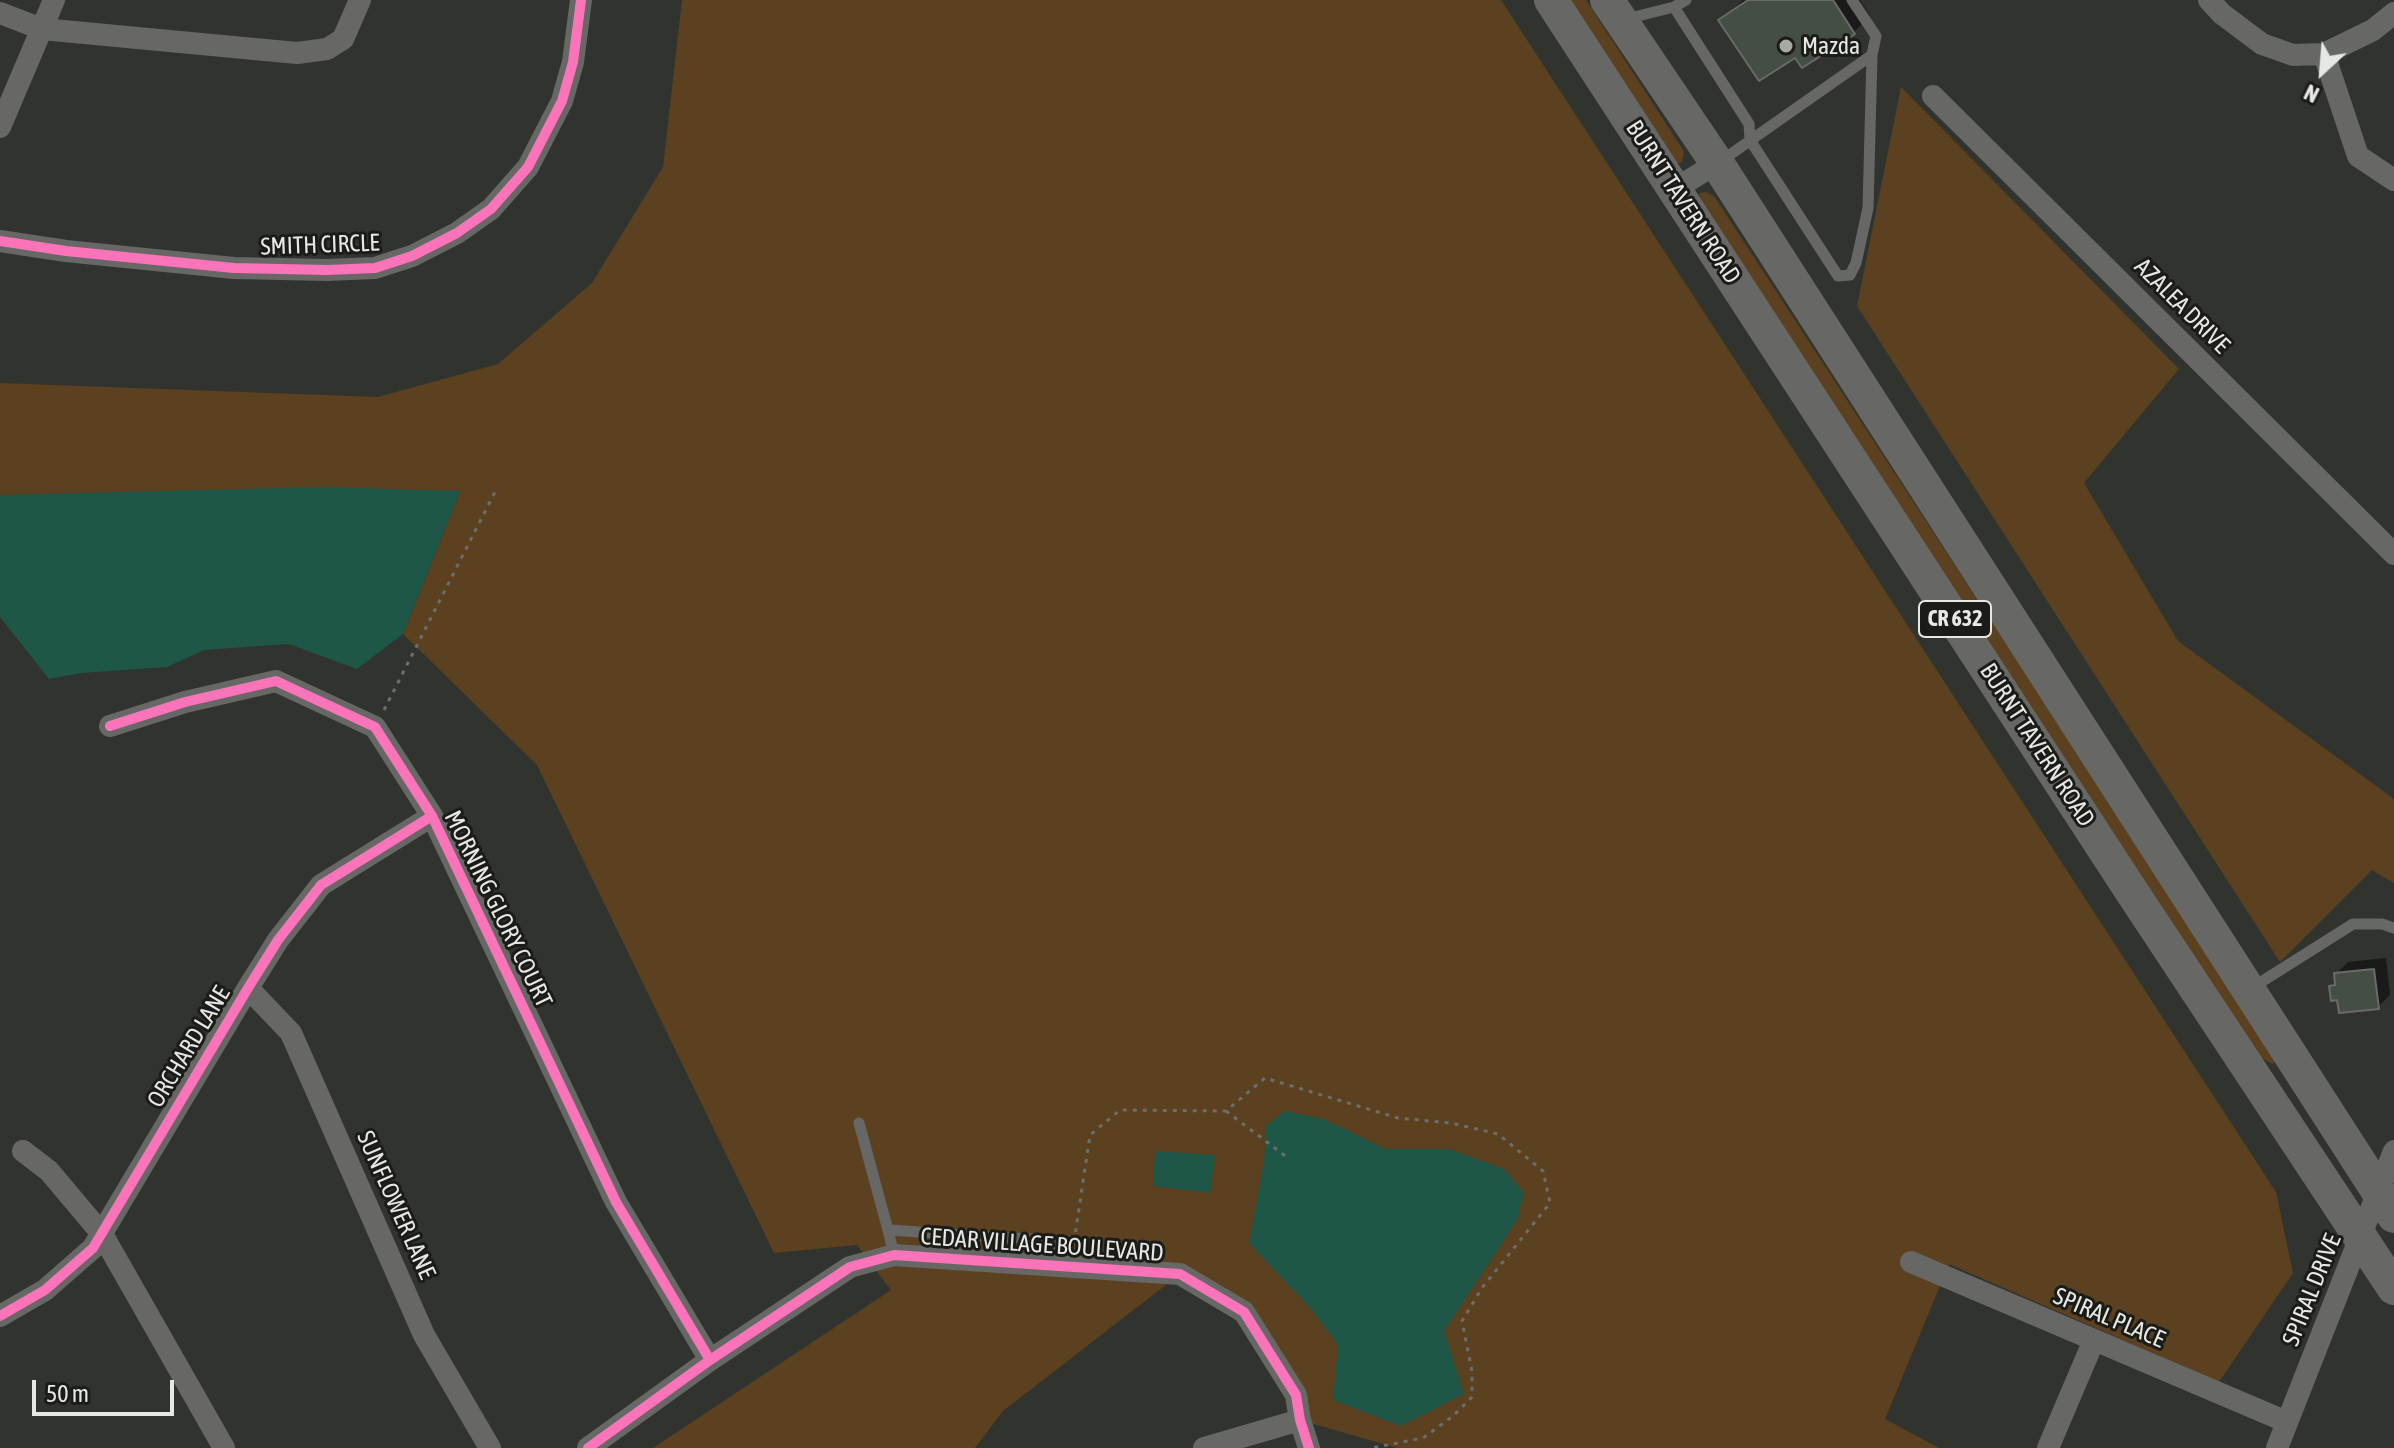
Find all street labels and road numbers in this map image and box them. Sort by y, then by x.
street label: BURNT TAVERN ROAD [1620,115,1746,289]
street label: SMITH CIRCLE [260,229,380,261]
street label: AZALEA DRIVE [2129,253,2235,359]
road number: CR 632 [1919,601,1991,637]
street label: BURNT TAVERN ROAD [1974,658,2100,832]
street label: MORNING GLORY COURT [438,806,558,1012]
street label: ORCHARD LANE [142,981,236,1113]
street label: SUNFLOWER LANE [351,1127,441,1283]
street label: CEDAR VILLAGE BOULEVARD [920,1222,1164,1268]
street label: SPIRAL DRIVE [2277,1230,2347,1350]
street label: SPIRAL PLACE [2049,1282,2169,1354]

